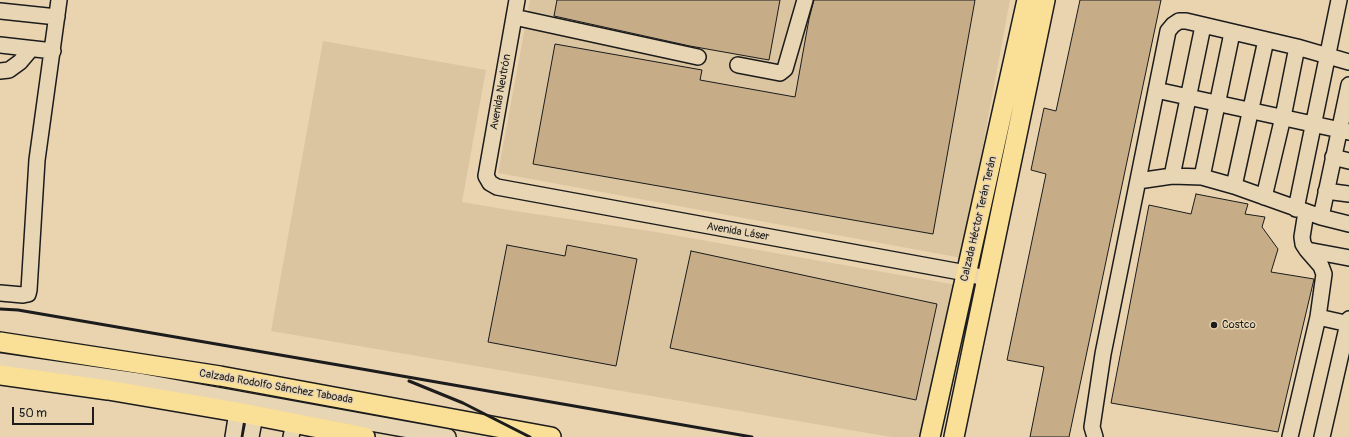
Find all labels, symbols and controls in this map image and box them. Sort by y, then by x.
street label: Avenida Neutrón [488,53,514,131]
street label: Calzada Héctor Terán Terán [958,155,1000,283]
street label: Avenida Láser [706,220,770,244]
place label: Costco [1222,318,1256,332]
marker: Costco [1209,320,1219,330]
street label: Calzada Rodolfo Sánchez Taboada [198,367,354,407]
scale bar [14,399,96,425]
text: 50 m [19,406,47,421]

